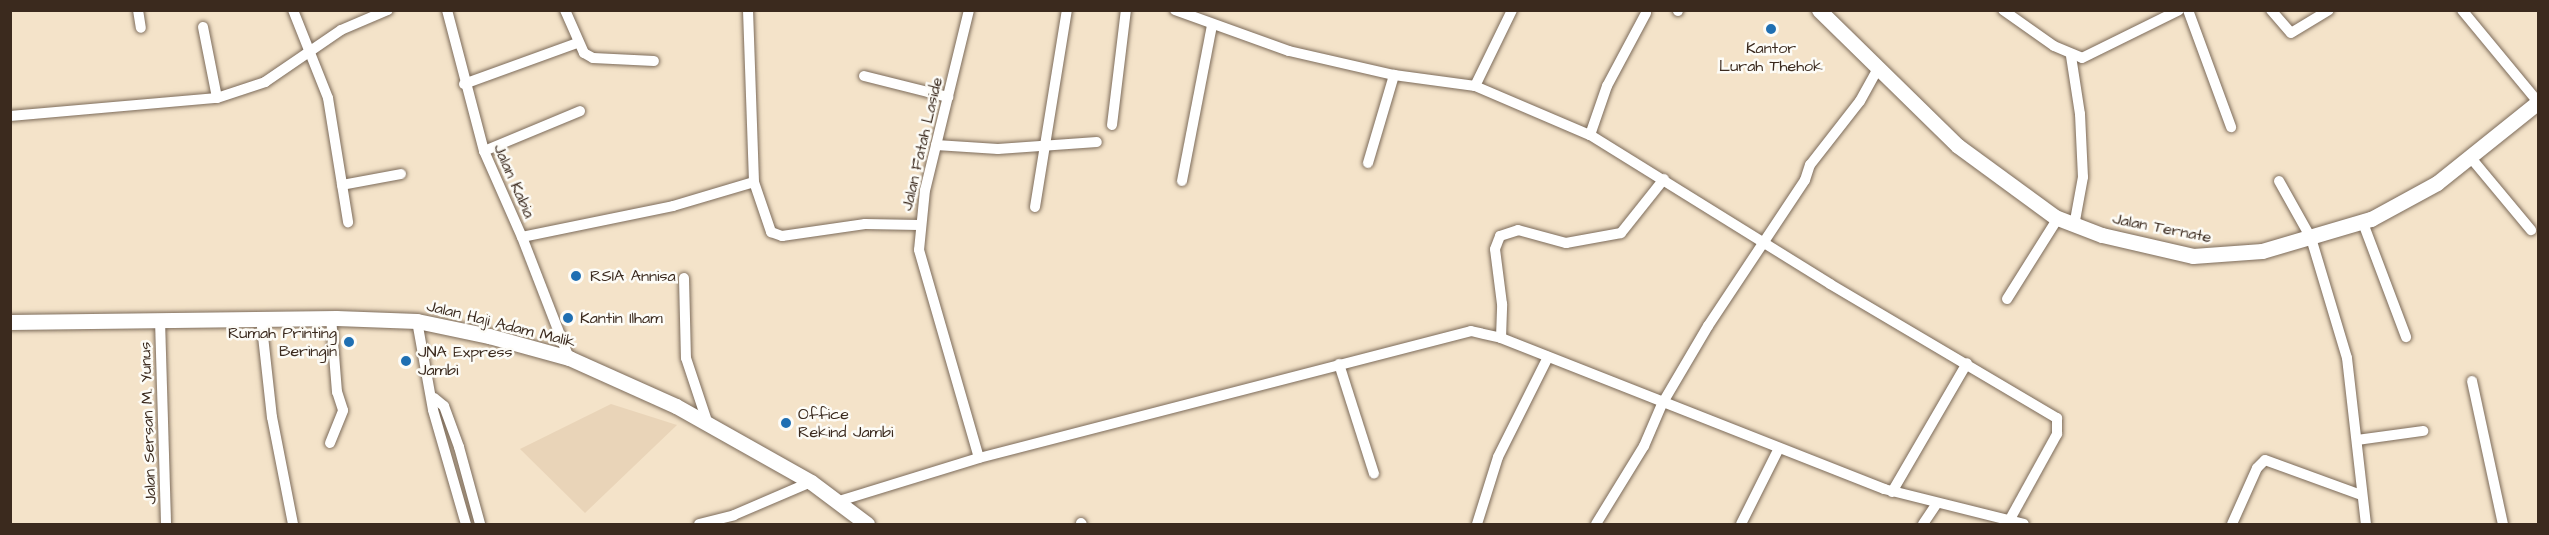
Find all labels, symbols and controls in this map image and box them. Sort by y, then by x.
marker: Kantor Lurah Thehok [1764,22,1778,36]
place label: Kantor Lurah Thehok [1719,38,1823,76]
street label: Jalan Fatah Laside [897,75,947,213]
street label: Jalan Kabia [489,141,539,221]
street label: Jalan Ternate [2111,209,2213,247]
place label: RSIA Annisa [590,266,676,286]
marker: RSIA Annisa [567,267,585,285]
street label: Jalan Haji Adam Malik [425,296,577,352]
place label: Kantin Ilham [580,308,663,328]
marker: Kantin Ilham [561,311,575,325]
place label: Rumah Printing Beringin [228,323,337,361]
marker: Rumah Printing Beringin [342,335,356,349]
street label: Jalan Sersan M. Yunus [136,341,160,505]
place label: JNA Express Jambi [418,342,513,380]
marker: JNA Express Jambi [399,354,413,368]
place label: Office Rekind Jambi [798,404,893,442]
marker: Office Rekind Jambi [779,416,793,430]

